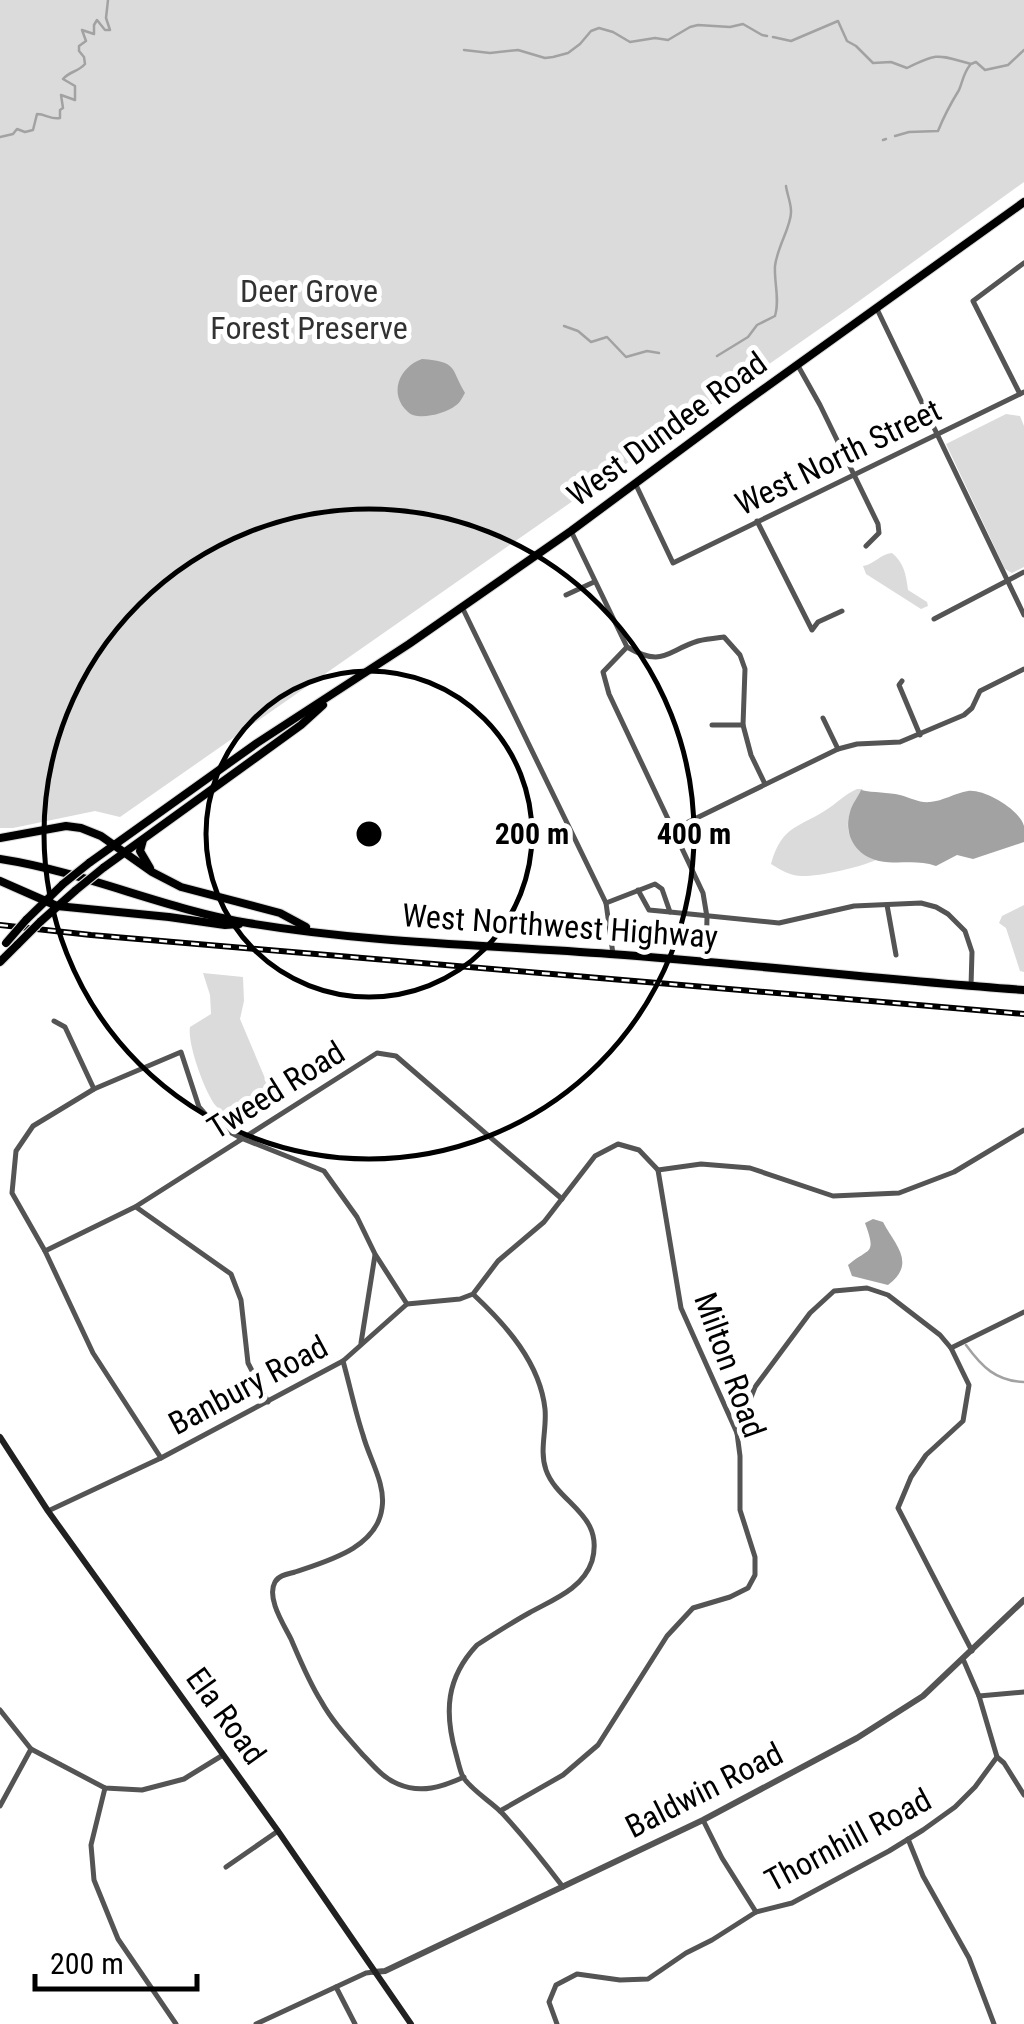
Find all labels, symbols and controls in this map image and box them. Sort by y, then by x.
park label: Deer Grove Forest Preserve [210,272,408,347]
street label: West Dundee Road [560,344,774,514]
street label: West North Street [729,391,947,523]
centre of rings [351,816,387,852]
text: 200 m [495,816,569,851]
text: 400 m [657,816,731,851]
street label: West Northwest Highway [401,896,719,956]
street label: Tweed Road [201,1033,351,1147]
street label: Milton Road [686,1287,774,1443]
street label: Banbury Road [162,1327,334,1443]
street label: Ela Road [178,1660,274,1772]
street label: Baldwin Road [619,1734,789,1846]
street label: Thornhill Road [759,1780,937,1900]
scale bar [35,1929,198,1991]
text: 200 m [50,1946,124,1981]

